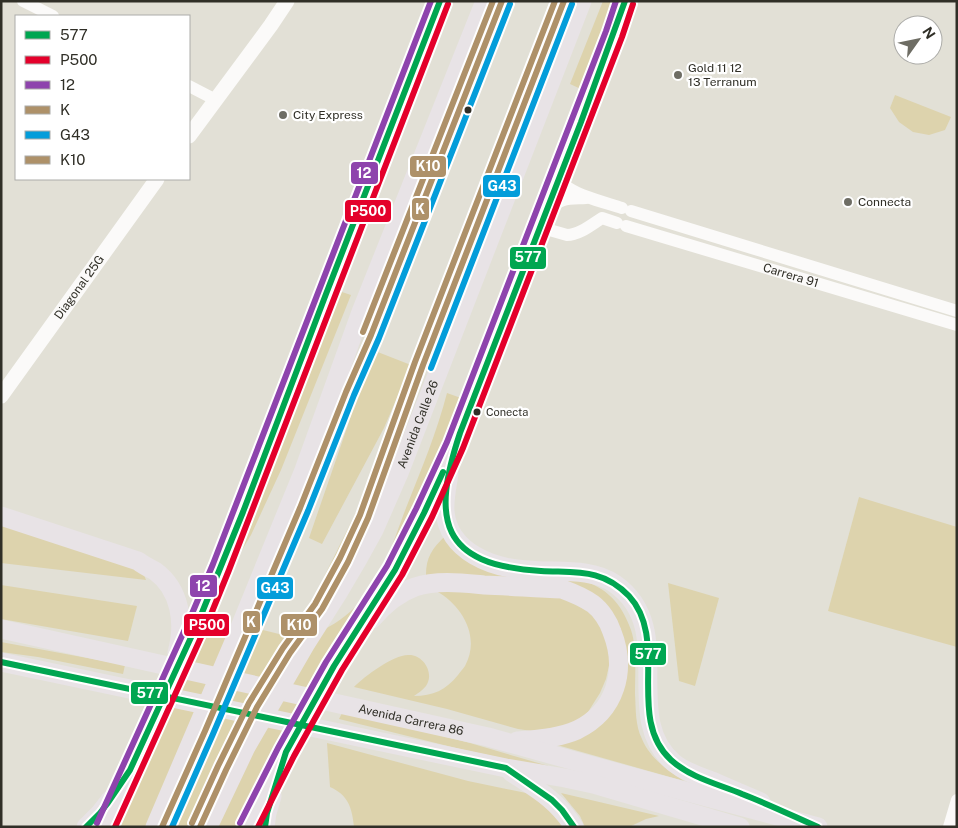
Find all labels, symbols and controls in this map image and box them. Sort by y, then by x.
legend [15,15,190,180]
north arrow [893,15,943,65]
text: N [919,24,939,42]
text: 577 [60,26,88,43]
text: P500 [60,51,97,68]
place label: Gold 11 12 13 Terranum [688,61,757,89]
marker: Gold 11 12 13 Terranum [672,69,684,81]
text: 12 [60,76,75,93]
text: K [60,101,70,118]
unlabelled marker [463,105,473,115]
place label: City Express [293,108,363,122]
marker: City Express [277,109,289,121]
text: G43 [60,126,90,143]
text: K10 [60,151,86,168]
line badge: K10 [409,155,447,178]
text: K10 [415,158,441,174]
line badge: 12 [350,161,379,185]
text: 12 [357,165,372,181]
line badge: G43 [482,174,521,198]
text: G43 [487,178,517,194]
place label: Connecta [858,195,911,209]
marker: Connecta [842,196,854,208]
line badge: K [411,197,430,221]
line badge: P500 [344,199,392,223]
text: K [415,201,425,217]
text: P500 [350,203,386,219]
line badge: 577 [509,246,547,270]
text: 577 [514,249,542,265]
street label: Diagonal 25G [51,252,107,322]
street label: Carrera 91 [761,260,820,290]
street label: Avenida Calle 26 [395,378,441,470]
place label: Conecta [486,406,528,418]
marker: Conecta [472,407,482,417]
line badge: 12 [189,574,218,598]
line badge: G43 [256,576,294,600]
text: 12 [196,578,211,594]
text: G43 [260,580,290,596]
line badge: K [242,610,261,634]
line badge: P500 [183,613,230,637]
line badge: K10 [280,613,318,637]
text: K [246,614,256,630]
text: P500 [189,617,225,633]
text: K10 [286,617,312,633]
line badge: 577 [629,642,667,666]
text: 577 [634,646,662,662]
line badge: 577 [130,681,169,705]
text: 577 [136,685,164,701]
street label: Avenida Carrera 86 [357,701,465,738]

